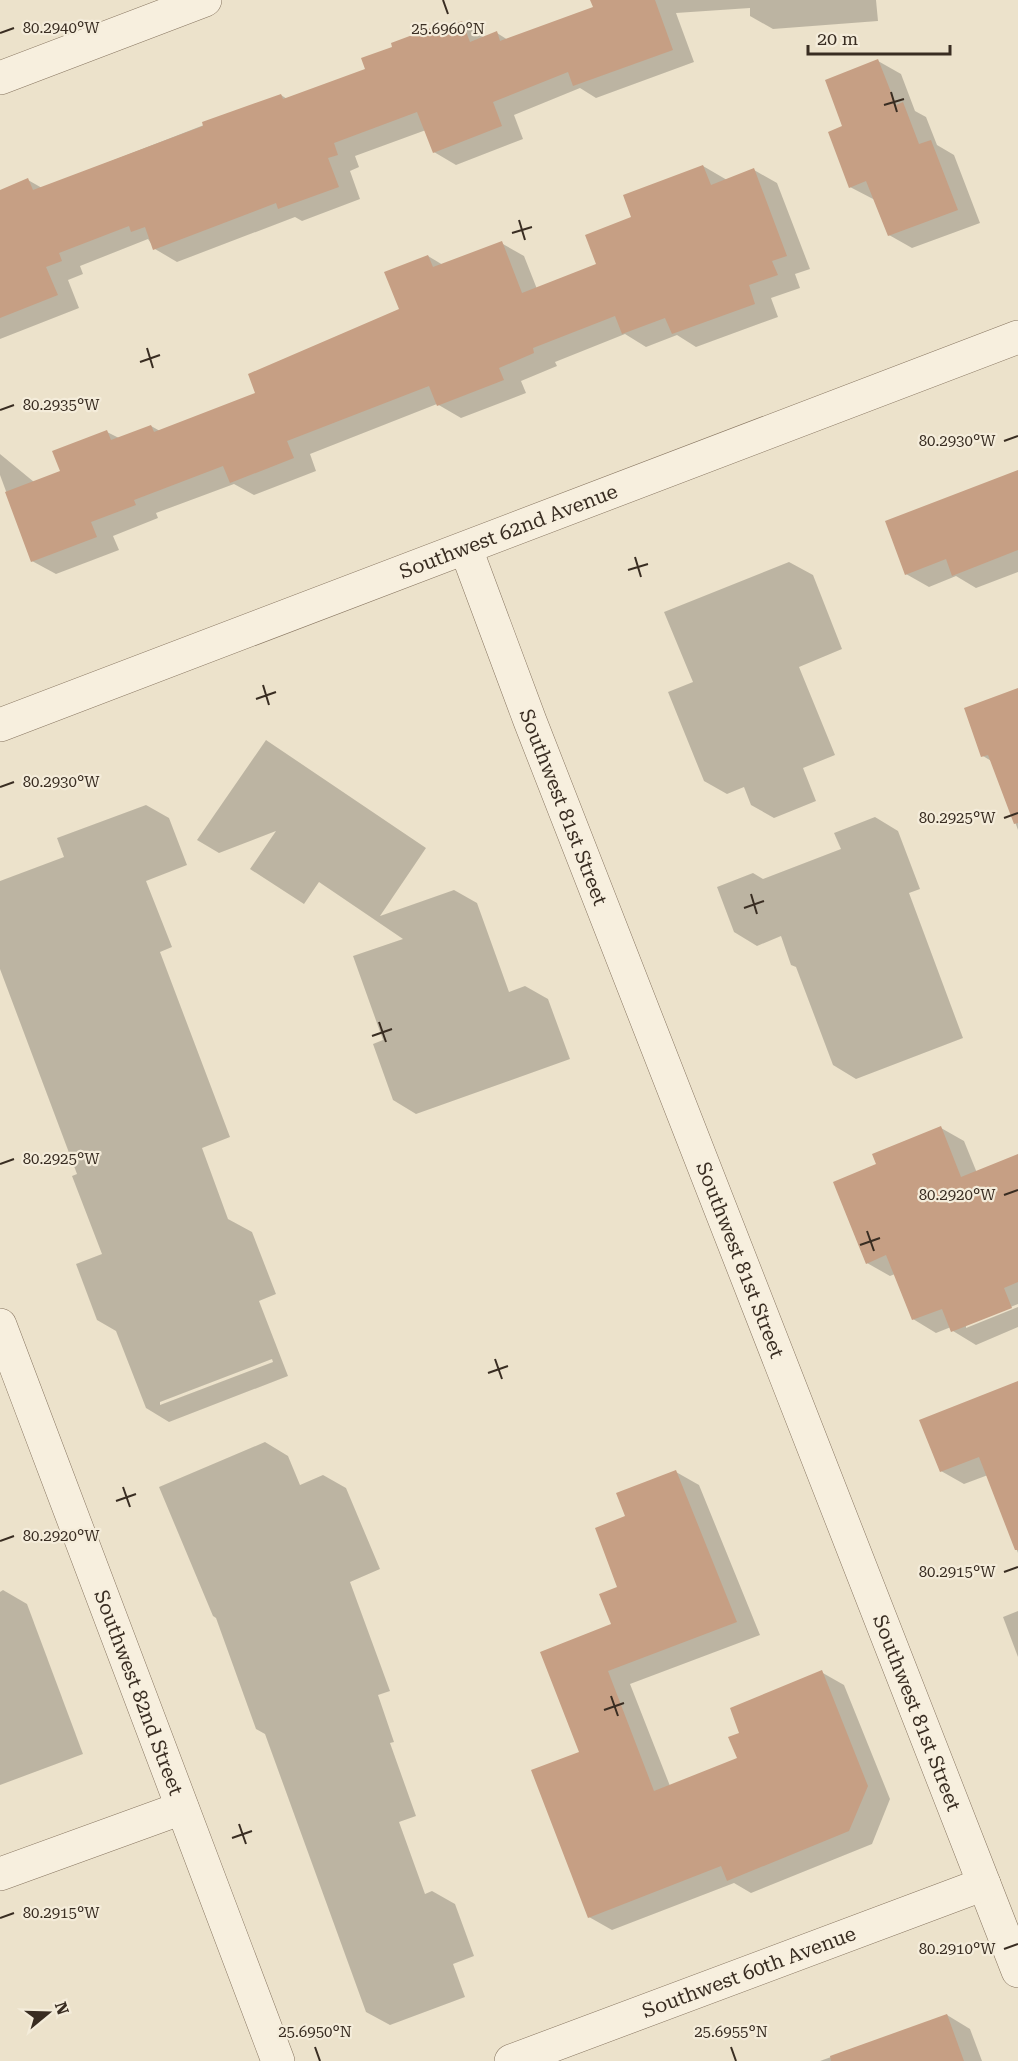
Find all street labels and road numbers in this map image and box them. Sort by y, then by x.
street label: Southwest 62nd Avenue [396,479,621,584]
street label: Southwest 81st Street [515,706,613,909]
street label: Southwest 81st Street [691,1158,790,1362]
street label: Southwest 82nd Street [89,1587,189,1799]
street label: Southwest 81st Street [868,1611,966,1815]
street label: Southwest 60th Avenue [639,1921,859,2023]

